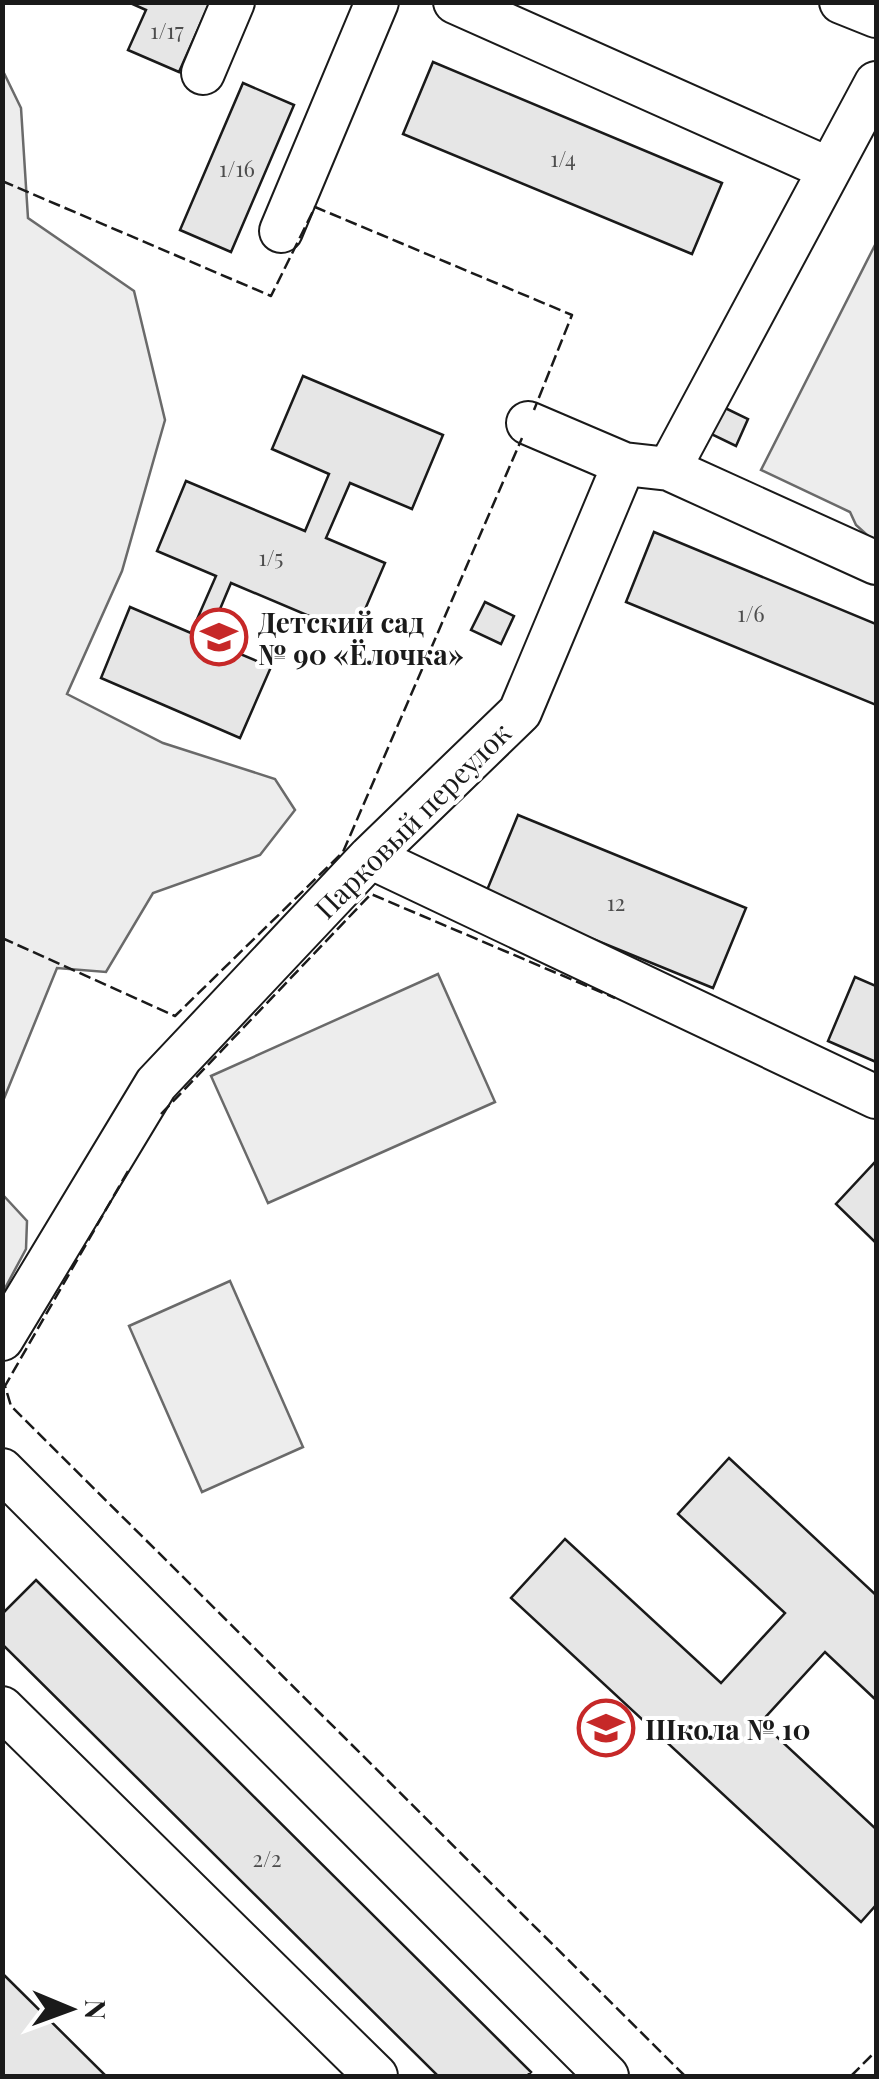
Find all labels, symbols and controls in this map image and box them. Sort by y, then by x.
house number: 1/17 [150,15,184,45]
house number: 1/4 [550,143,576,173]
house number: 1/16 [219,153,255,183]
house number: 1/5 [258,542,284,572]
house number: 1/6 [737,598,765,628]
place label: Детский сад № 90 «Ёлочка» [258,603,464,672]
school or university icon: Детский сад № 90 «Ёлочка» [189,607,249,667]
street label: Парковый переулок [306,714,518,926]
house number: 12 [607,887,625,917]
school or university icon: Школа № 10 [576,1698,636,1758]
place label: Школа № 10 [645,1710,810,1747]
house number: 2/2 [253,1843,281,1873]
north arrow [20,1959,120,2059]
text: N [78,1999,115,2020]

